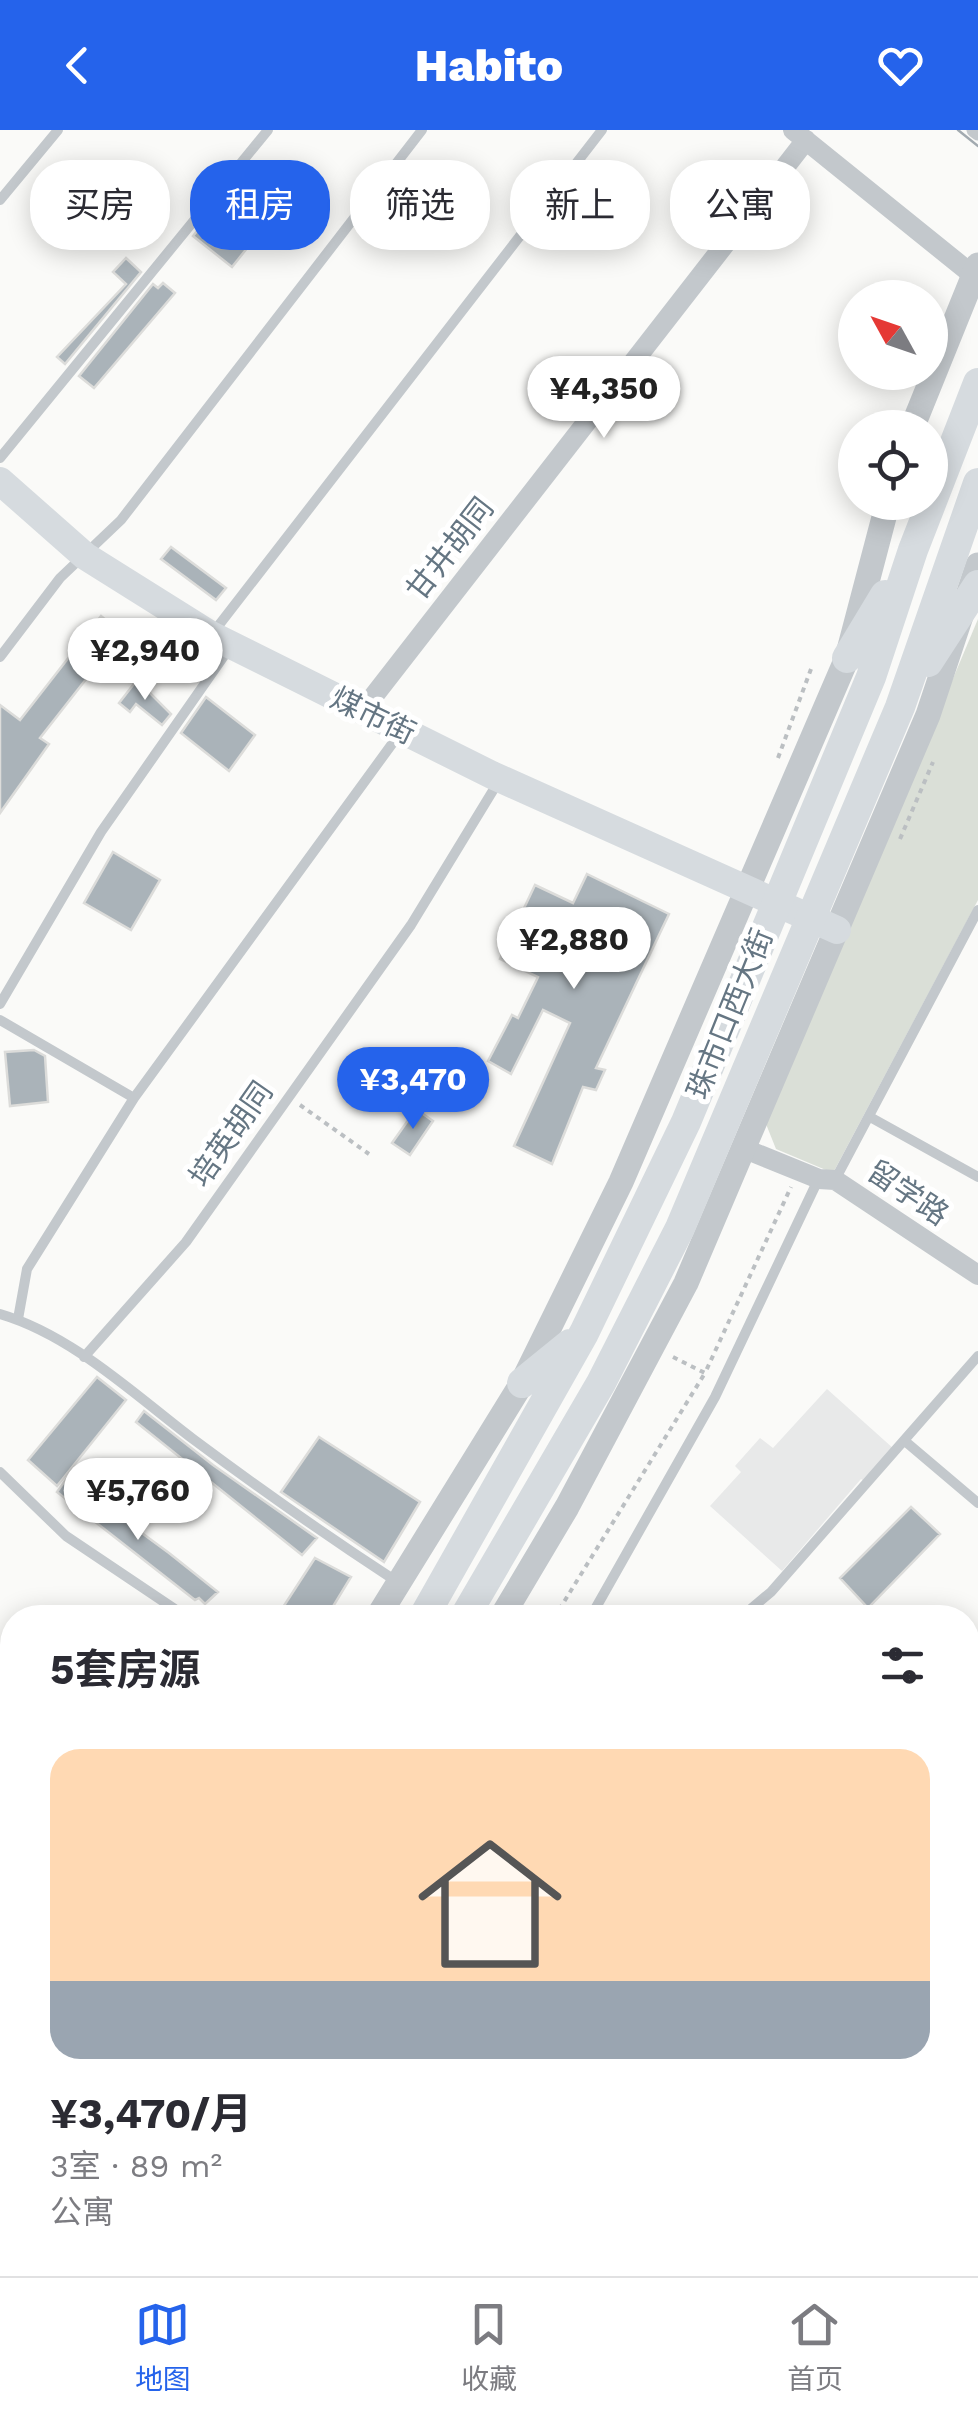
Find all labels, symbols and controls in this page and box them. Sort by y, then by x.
icon: back [50,38,105,93]
icon: heart [873,38,928,93]
text: Habito [415,39,563,92]
chip: 买房 [30,160,170,250]
chip: 租房 [190,160,330,250]
chip: 筛选 [350,160,490,250]
chip: 新上 [510,160,650,250]
chip: 公寓 [670,160,810,250]
north arrow [838,280,948,390]
map controls [838,280,948,520]
pin: ¥4,350 [523,356,685,441]
text: ¥4,350 [549,369,659,407]
button: locate [838,410,948,520]
street label: 甘井胡同 [399,491,500,607]
pin: ¥2,940 [64,618,226,703]
text: ¥2,940 [90,631,200,669]
street label: 煤市街 [325,680,421,751]
pin: ¥2,880 [493,907,655,992]
text: ¥2,880 [519,920,629,958]
street label: 珠市口西大街 [680,924,779,1104]
pin: ¥3,470 [332,1047,494,1132]
text: ¥3,470 [359,1060,467,1098]
street label: 培英胡同 [182,1075,279,1193]
street label: 留学路 [861,1153,955,1232]
pin: ¥5,760 [57,1458,219,1543]
text: ¥5,760 [86,1471,190,1509]
icon: filters [875,1638,930,1693]
text: 5套房源 [50,1645,201,1694]
icon: home [400,1814,580,1994]
text: ¥3,470/月 [50,2089,252,2138]
text: 3室 · 89 m² [50,2147,222,2185]
text: 公寓 [50,2193,114,2231]
tab: 地图 [135,2297,191,2397]
tab: 收藏 [461,2297,517,2397]
tab: 首页 [787,2297,843,2397]

